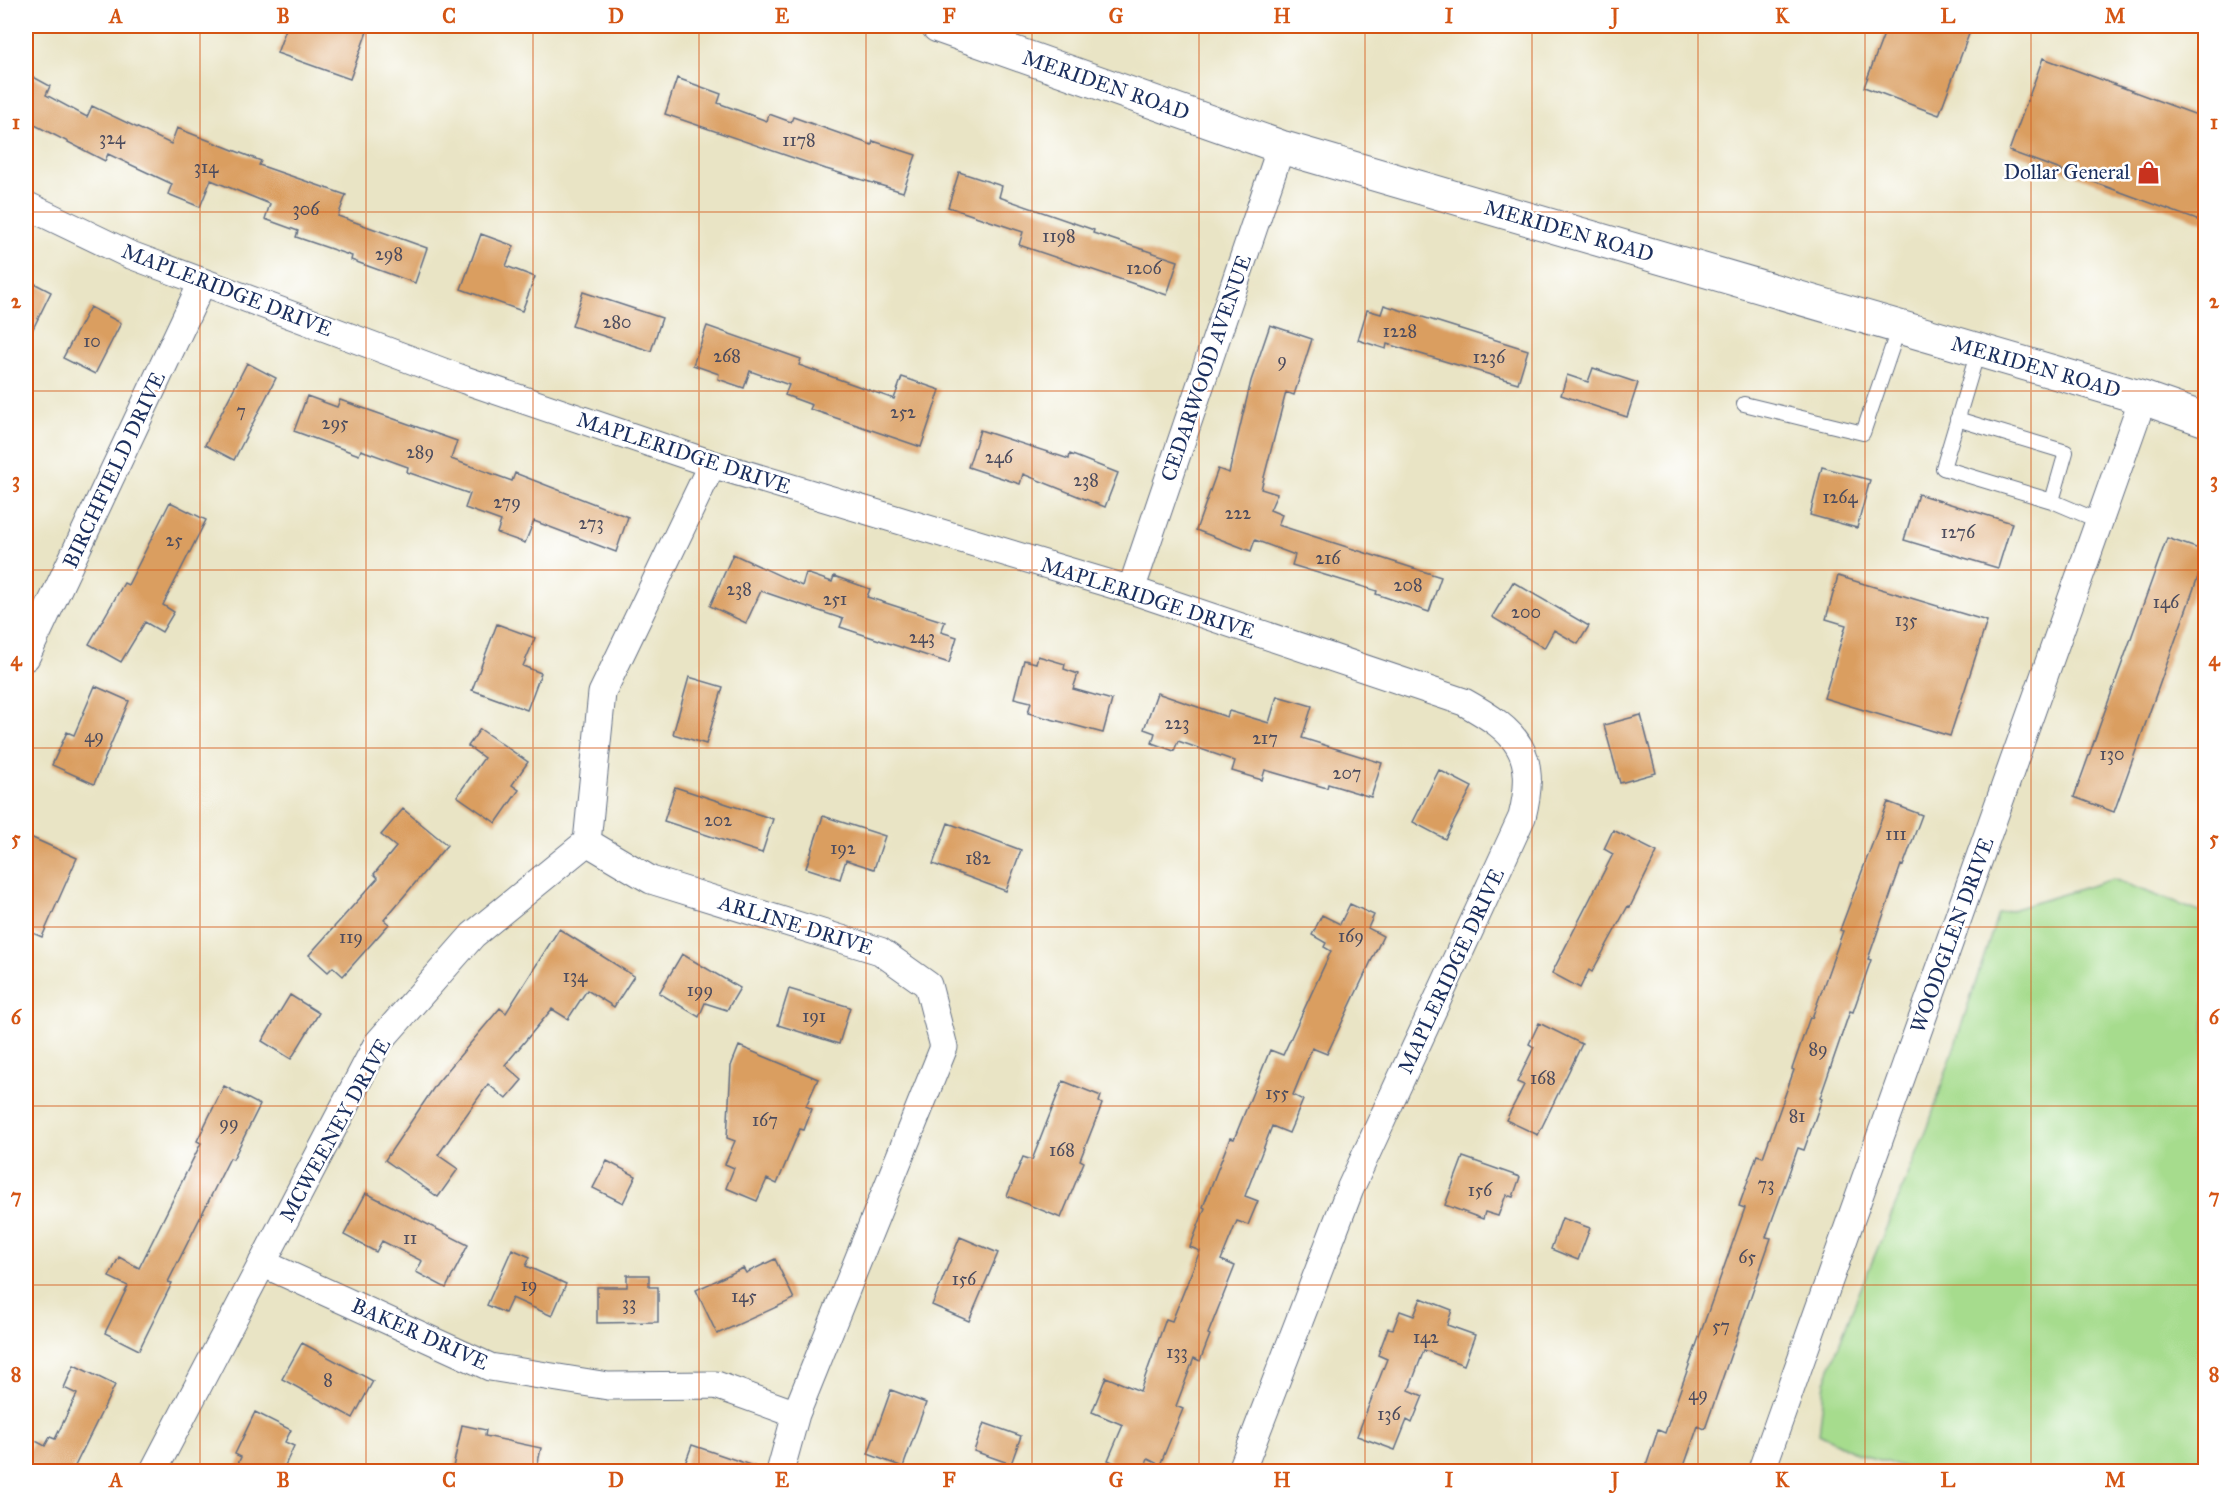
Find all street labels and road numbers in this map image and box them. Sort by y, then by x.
street label: MERIDEN ROAD [1019,44,1193,126]
street label: MERIDEN ROAD [1481,194,1657,268]
street label: MAPLERIDGE DRIVE [118,238,336,342]
street label: CEDARWOOD AVENUE [1155,251,1257,485]
street label: MERIDEN ROAD [1948,330,2124,404]
street label: BIRCHFIELD DRIVE [57,368,171,572]
street label: MAPLERIDGE DRIVE [574,406,794,500]
street label: MAPLERIDGE DRIVE [1038,551,1258,645]
street label: WOODGLEN DRIVE [1905,834,1999,1036]
street label: MAPLERIDGE DRIVE [1392,864,1510,1078]
street label: ARLINE DRIVE [714,889,877,961]
street label: MCWEENEY DRIVE [274,1034,396,1226]
street label: BAKER DRIVE [348,1292,492,1376]

